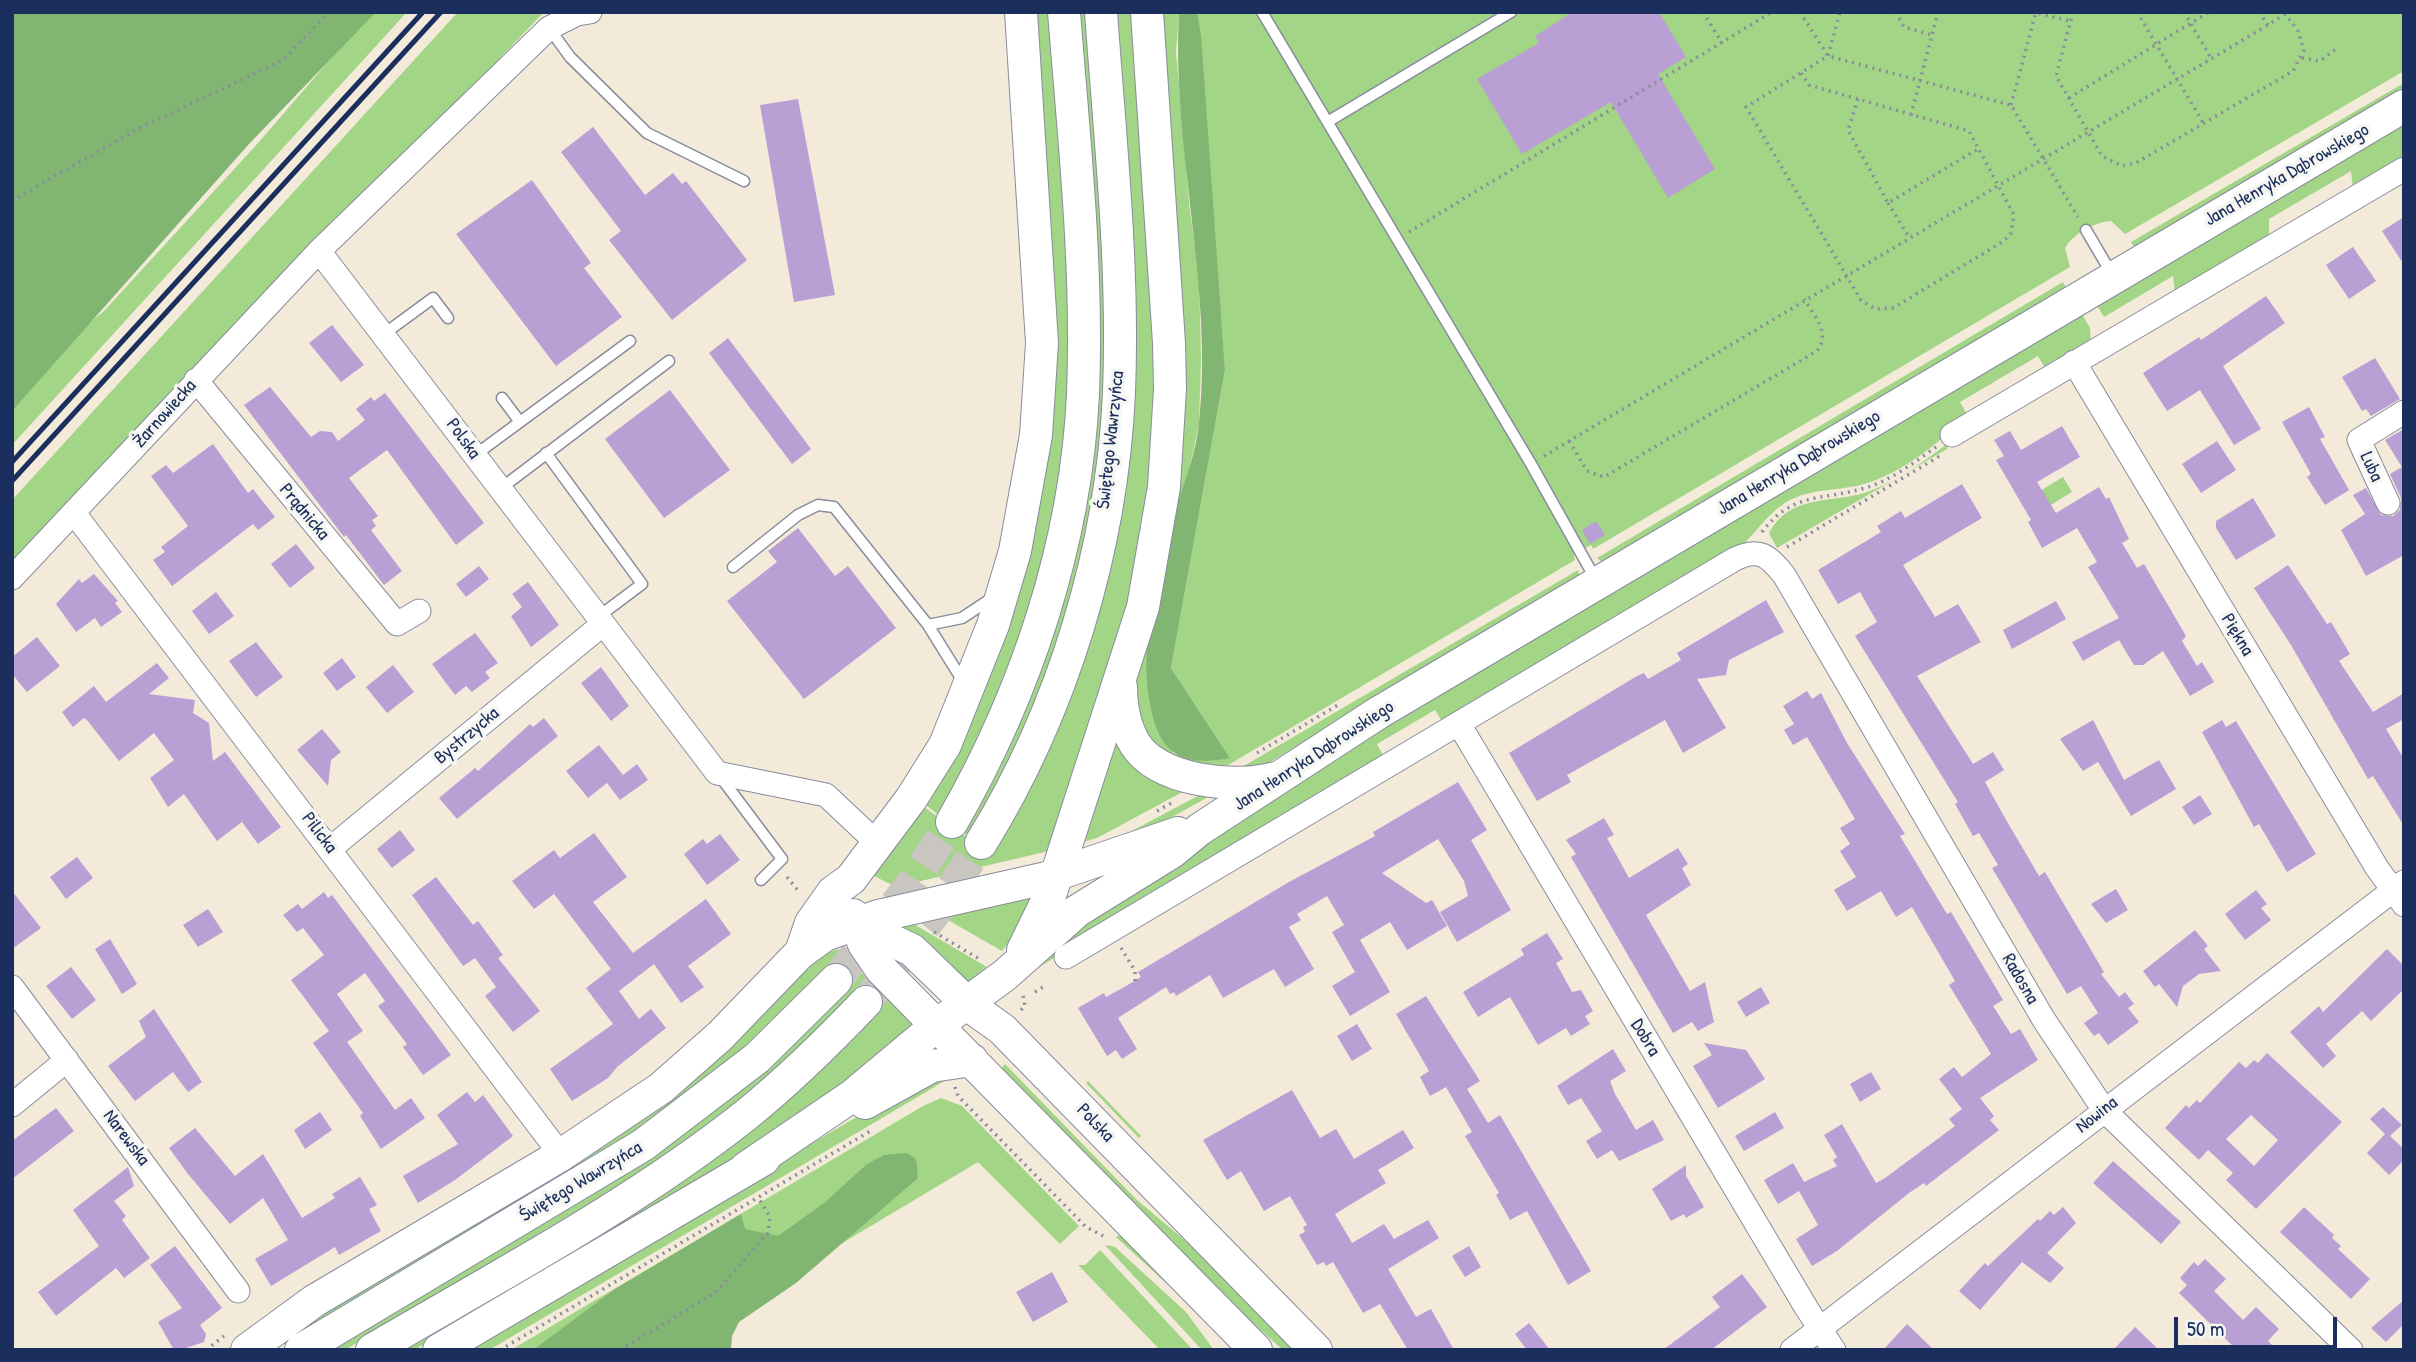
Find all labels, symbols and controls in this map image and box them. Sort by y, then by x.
street label: Jana Henryka Dąbrowskiego [2201,119,2373,231]
street label: Świętego Wawrzyńca [1092,370,1130,510]
street label: Żarnowiecka [128,375,202,453]
street label: Jana Henryka Dąbrowskiego [1713,405,1885,521]
street label: Polska [441,414,485,464]
street label: Luba [2354,449,2388,485]
street label: Prądnicka [274,479,334,545]
street label: Piękna [2216,610,2258,660]
street label: Jana Henryka Dąbrowskiego [1230,696,1398,816]
street label: Bystrzycka [430,702,504,770]
street label: Pilicka [296,808,342,858]
street label: Radosna [1997,950,2043,1008]
street label: Dobra [1625,1015,1665,1061]
street label: Nowina [2072,1092,2122,1138]
street label: Polska [1071,1099,1119,1147]
street label: Narewska [98,1106,154,1170]
street label: Świętego Wawrzyńca [516,1136,646,1228]
scale bar [2178,1302,2341,1346]
text: 50 m [2187,1314,2224,1343]

